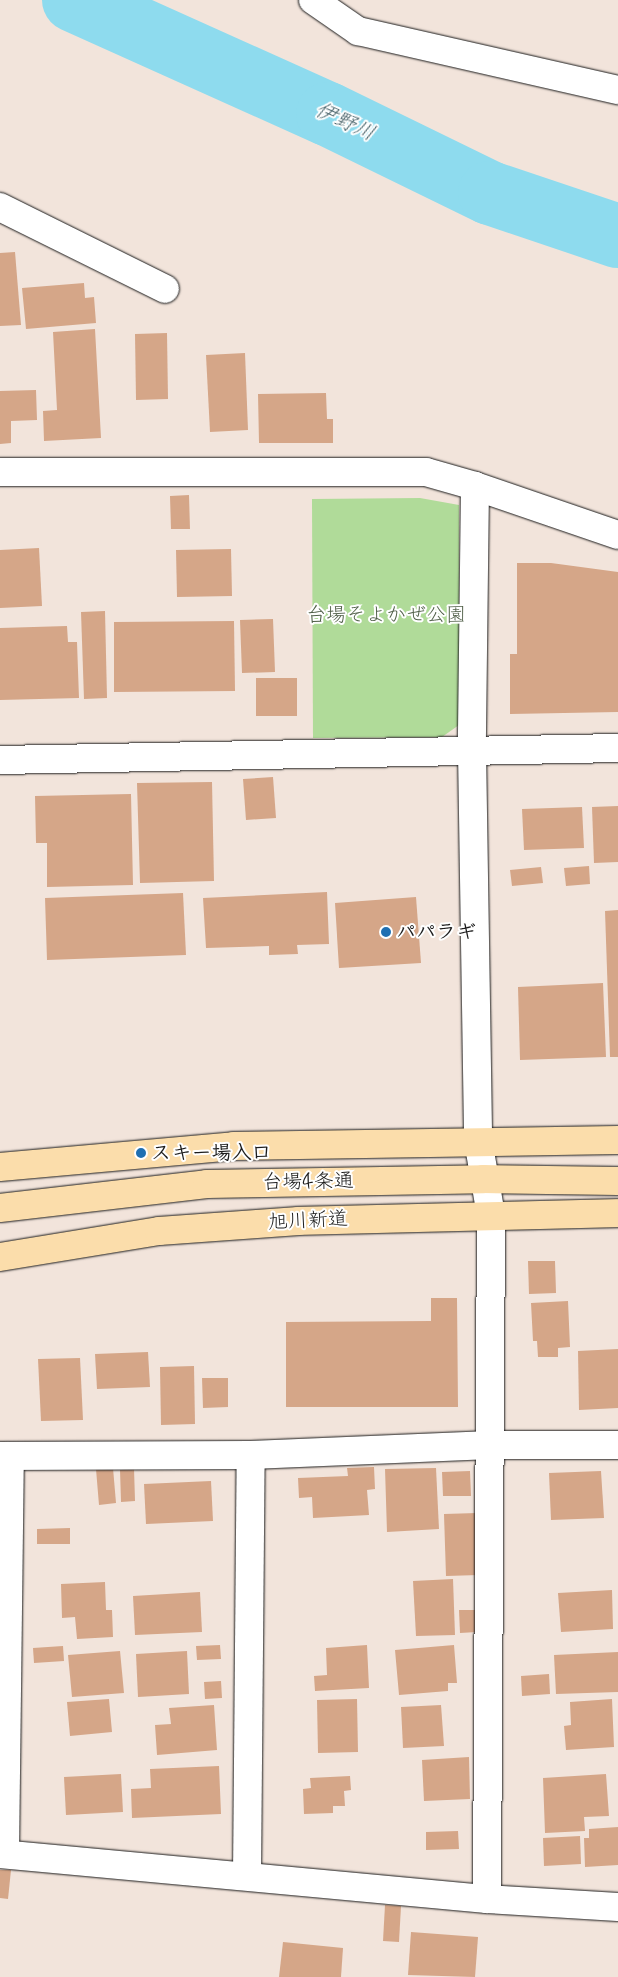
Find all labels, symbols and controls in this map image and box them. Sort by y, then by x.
water label: 伊野川 [311,97,379,147]
park label: 台場そよかぜ公園 [306,603,466,627]
place label: パパラギ [396,920,476,944]
marker: パパラギ [380,926,392,938]
place label: スキー場入口 [151,1141,271,1165]
marker: スキー場入口 [135,1147,147,1159]
street label: 台場4条通 [262,1169,354,1195]
street label: 旭川新道 [267,1207,349,1235]

